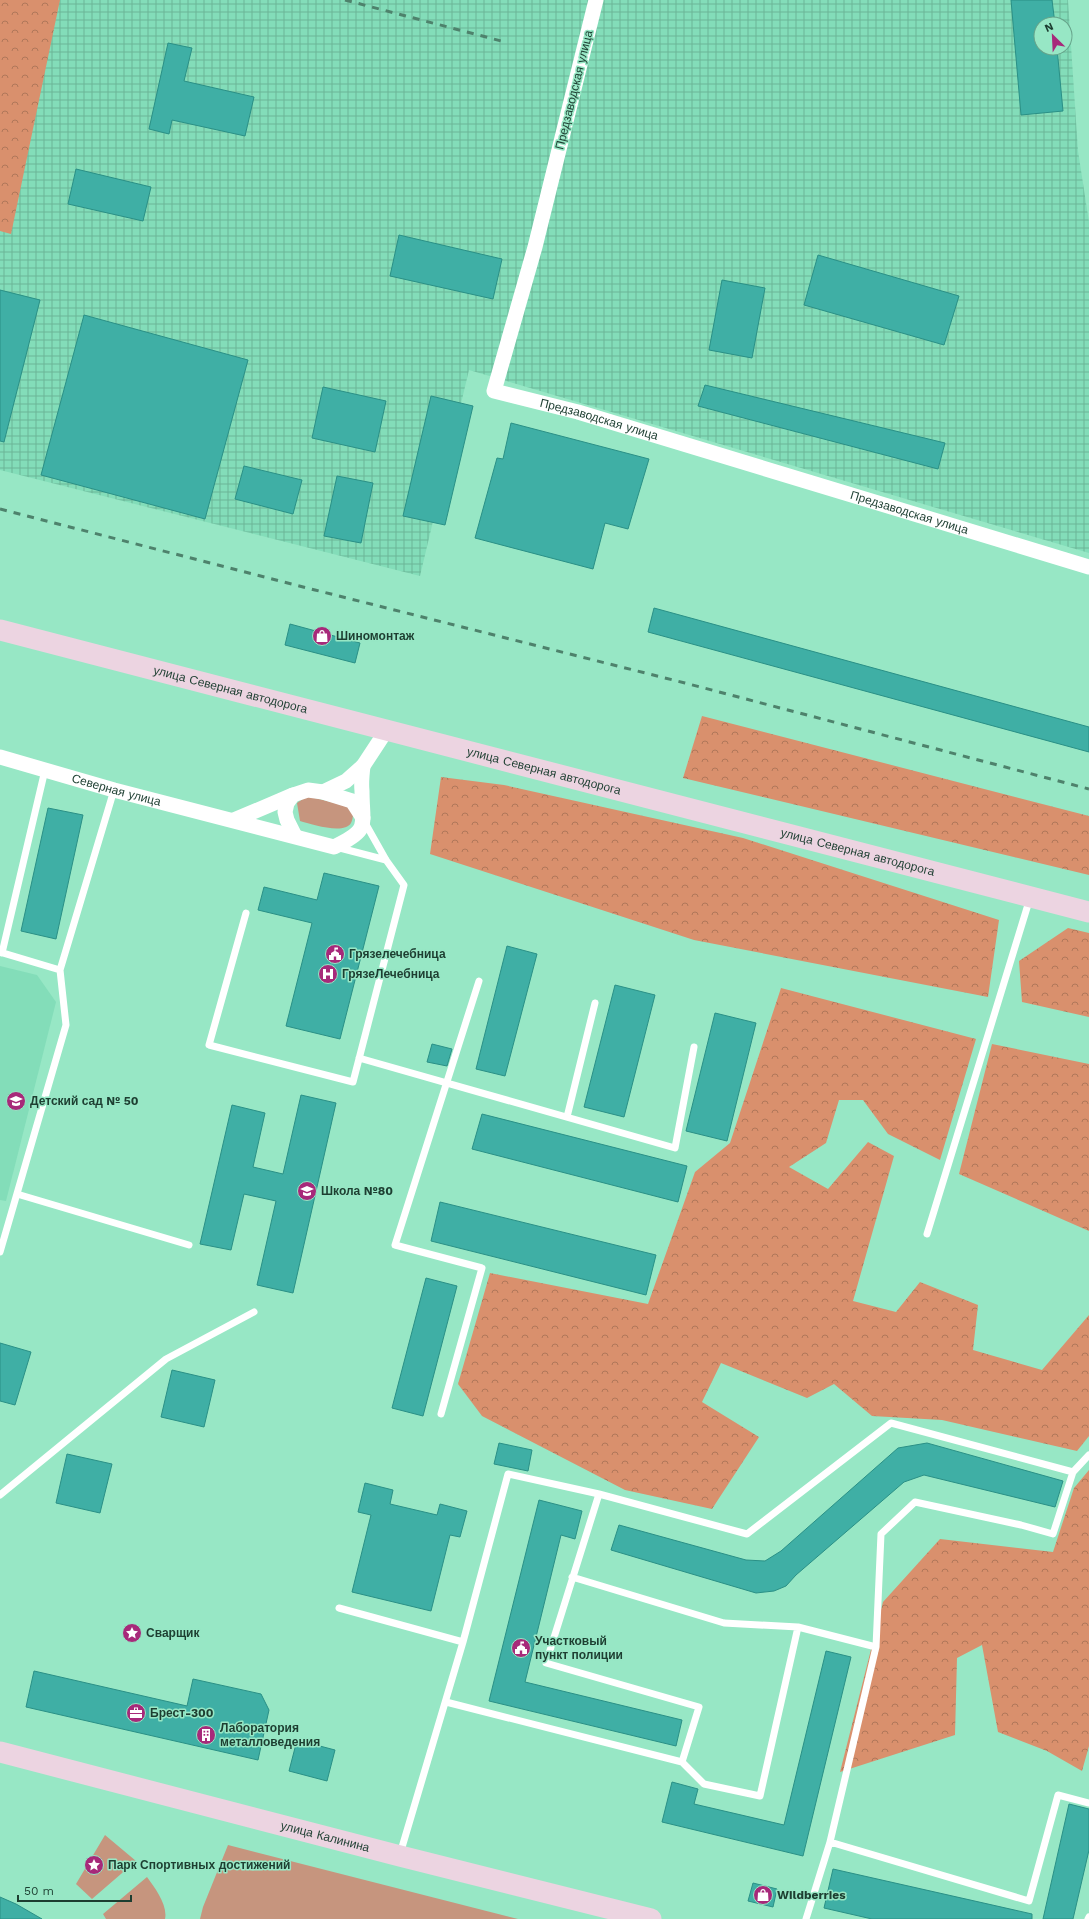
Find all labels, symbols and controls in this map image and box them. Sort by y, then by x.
north arrow [1033,16,1073,56]
text: N [1043,20,1056,35]
street label: Предзаводская улица [552,29,596,151]
street label: Предзаводская улица [539,396,660,443]
street label: Предзаводская улица [849,488,970,537]
shop icon: Шиномонтаж [311,625,333,647]
place label: Шиномонтаж [336,629,415,643]
street label: улица Северная автодорога [152,663,309,716]
street label: улица Северная автодорога [466,744,623,798]
street label: Северная улица [70,771,163,809]
street label: улица Северная автодорога [779,825,937,879]
public building icon: Грязелечебница [324,943,346,965]
place label: Грязелечебница [349,947,446,961]
hospital icon: ГрязеЛечебница [317,963,339,985]
place label: ГрязеЛечебница [342,967,440,981]
school or university icon: Детский сад № 50 [5,1090,27,1112]
place label: Детский сад № 50 [30,1094,139,1108]
school or university icon: Школа №80 [296,1180,318,1202]
place label: Школа №80 [321,1184,393,1198]
place icon: Сварщик [121,1622,143,1644]
place label: Сварщик [146,1626,200,1640]
place label: Участковый пункт полиции [535,1634,623,1662]
public building icon: Участковый пункт полиции [510,1637,532,1659]
office icon: Брест-300 [125,1702,147,1724]
place label: Брест-300 [150,1706,214,1720]
place label: Лаборатория металловедения [220,1721,320,1749]
building icon: Лаборатория металловедения [195,1724,217,1746]
street label: улица Калинина [279,1818,371,1855]
place icon: Парк Спортивных достижений [83,1854,105,1876]
place label: Парк Спортивных достижений [108,1858,290,1872]
scale bar [18,1877,131,1903]
text: 50 m [24,1884,54,1898]
shop icon: Wildberries [752,1884,774,1906]
place label: Wildberries [777,1888,846,1902]

